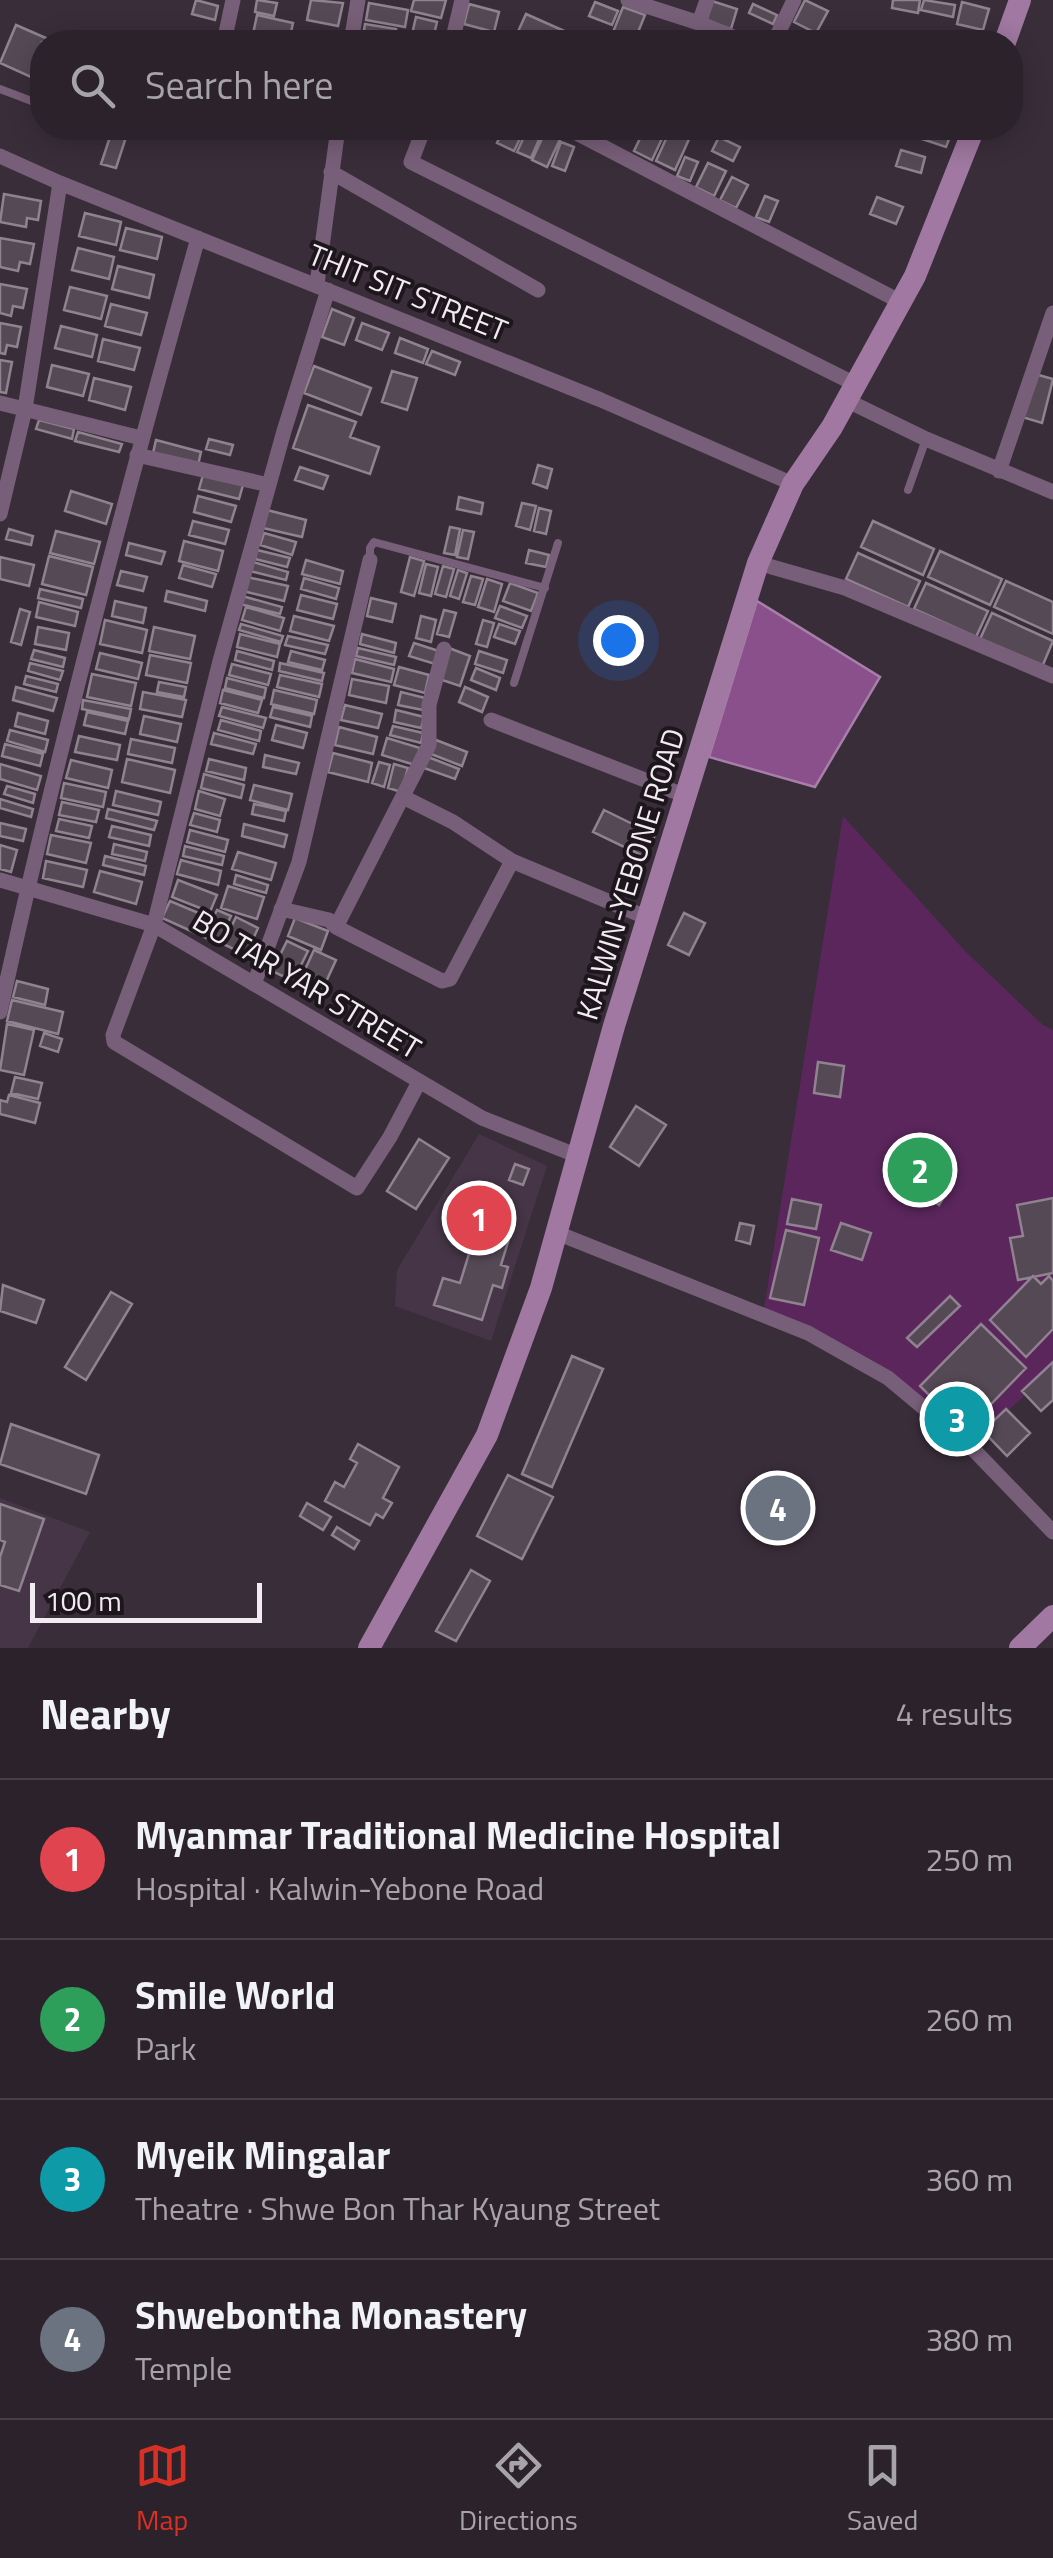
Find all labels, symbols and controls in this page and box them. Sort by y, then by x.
search box [30,30,1023,140]
text: Search here [145,56,333,114]
icon: search [65,58,120,113]
street label: THIT SIT STREET [301,231,515,353]
your location [593,615,644,666]
street label: KALWIN-YEBONE ROAD [564,722,696,1026]
street label: BO TAR YAR STREET [184,897,430,1071]
pin: 2 [888,1132,952,1208]
pin: 1 [446,1180,512,1256]
pin: 3 [924,1382,990,1456]
pin: 4 [746,1470,810,1546]
scale bar [30,1578,262,1622]
text: 100 m [45,1579,122,1622]
text: Nearby [40,1681,171,1745]
text: 4 results [896,1689,1013,1737]
text: Myanmar Traditional Medicine Hospital [135,1806,781,1864]
text: 1 [64,1835,81,1883]
text: 250 m [925,1835,1013,1883]
text: Hospital · Kalwin-Yebone Road [135,1864,544,1912]
text: Smile World [135,1966,335,2024]
text: 2 [64,1995,81,2043]
text: 260 m [925,1995,1013,2043]
text: Park [135,2024,196,2072]
text: Myeik Mingalar [135,2126,390,2184]
text: 3 [64,2155,81,2203]
text: 360 m [925,2155,1013,2203]
text: Theatre · Shwe Bon Thar Kyaung Street [135,2184,660,2232]
text: Shwebontha Monastery [135,2286,527,2344]
text: 4 [64,2315,81,2363]
text: 380 m [925,2315,1013,2363]
text: Temple [135,2344,232,2392]
tab: Map [135,2438,190,2541]
tab: Directions [459,2438,578,2541]
tab: Saved [847,2438,918,2541]

